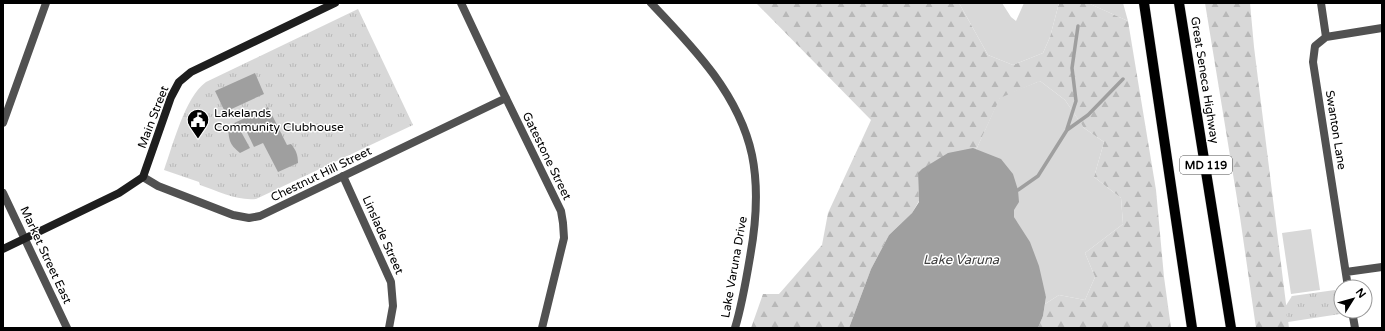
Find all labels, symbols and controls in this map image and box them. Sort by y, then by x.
street label: Great Seneca Highway [1188,16,1222,145]
street label: Main Street [135,83,172,150]
street label: Swanton Lane [1323,89,1349,171]
place label: Lakelands Community Clubhouse [214,106,344,134]
public building icon: Lakelands Community Clubhouse [185,107,211,140]
street label: Gatestone Street [520,110,575,203]
street label: Chestnut Hill Street [268,143,374,204]
road number: MD 119 [1180,156,1232,174]
street label: Linslade Street [359,194,407,277]
street label: Market Street East [17,204,75,306]
street label: Lake Varuna Drive [718,215,750,319]
water label: Lake Varuna [923,252,1000,268]
north arrow [1333,279,1373,319]
text: N [1353,286,1368,301]

